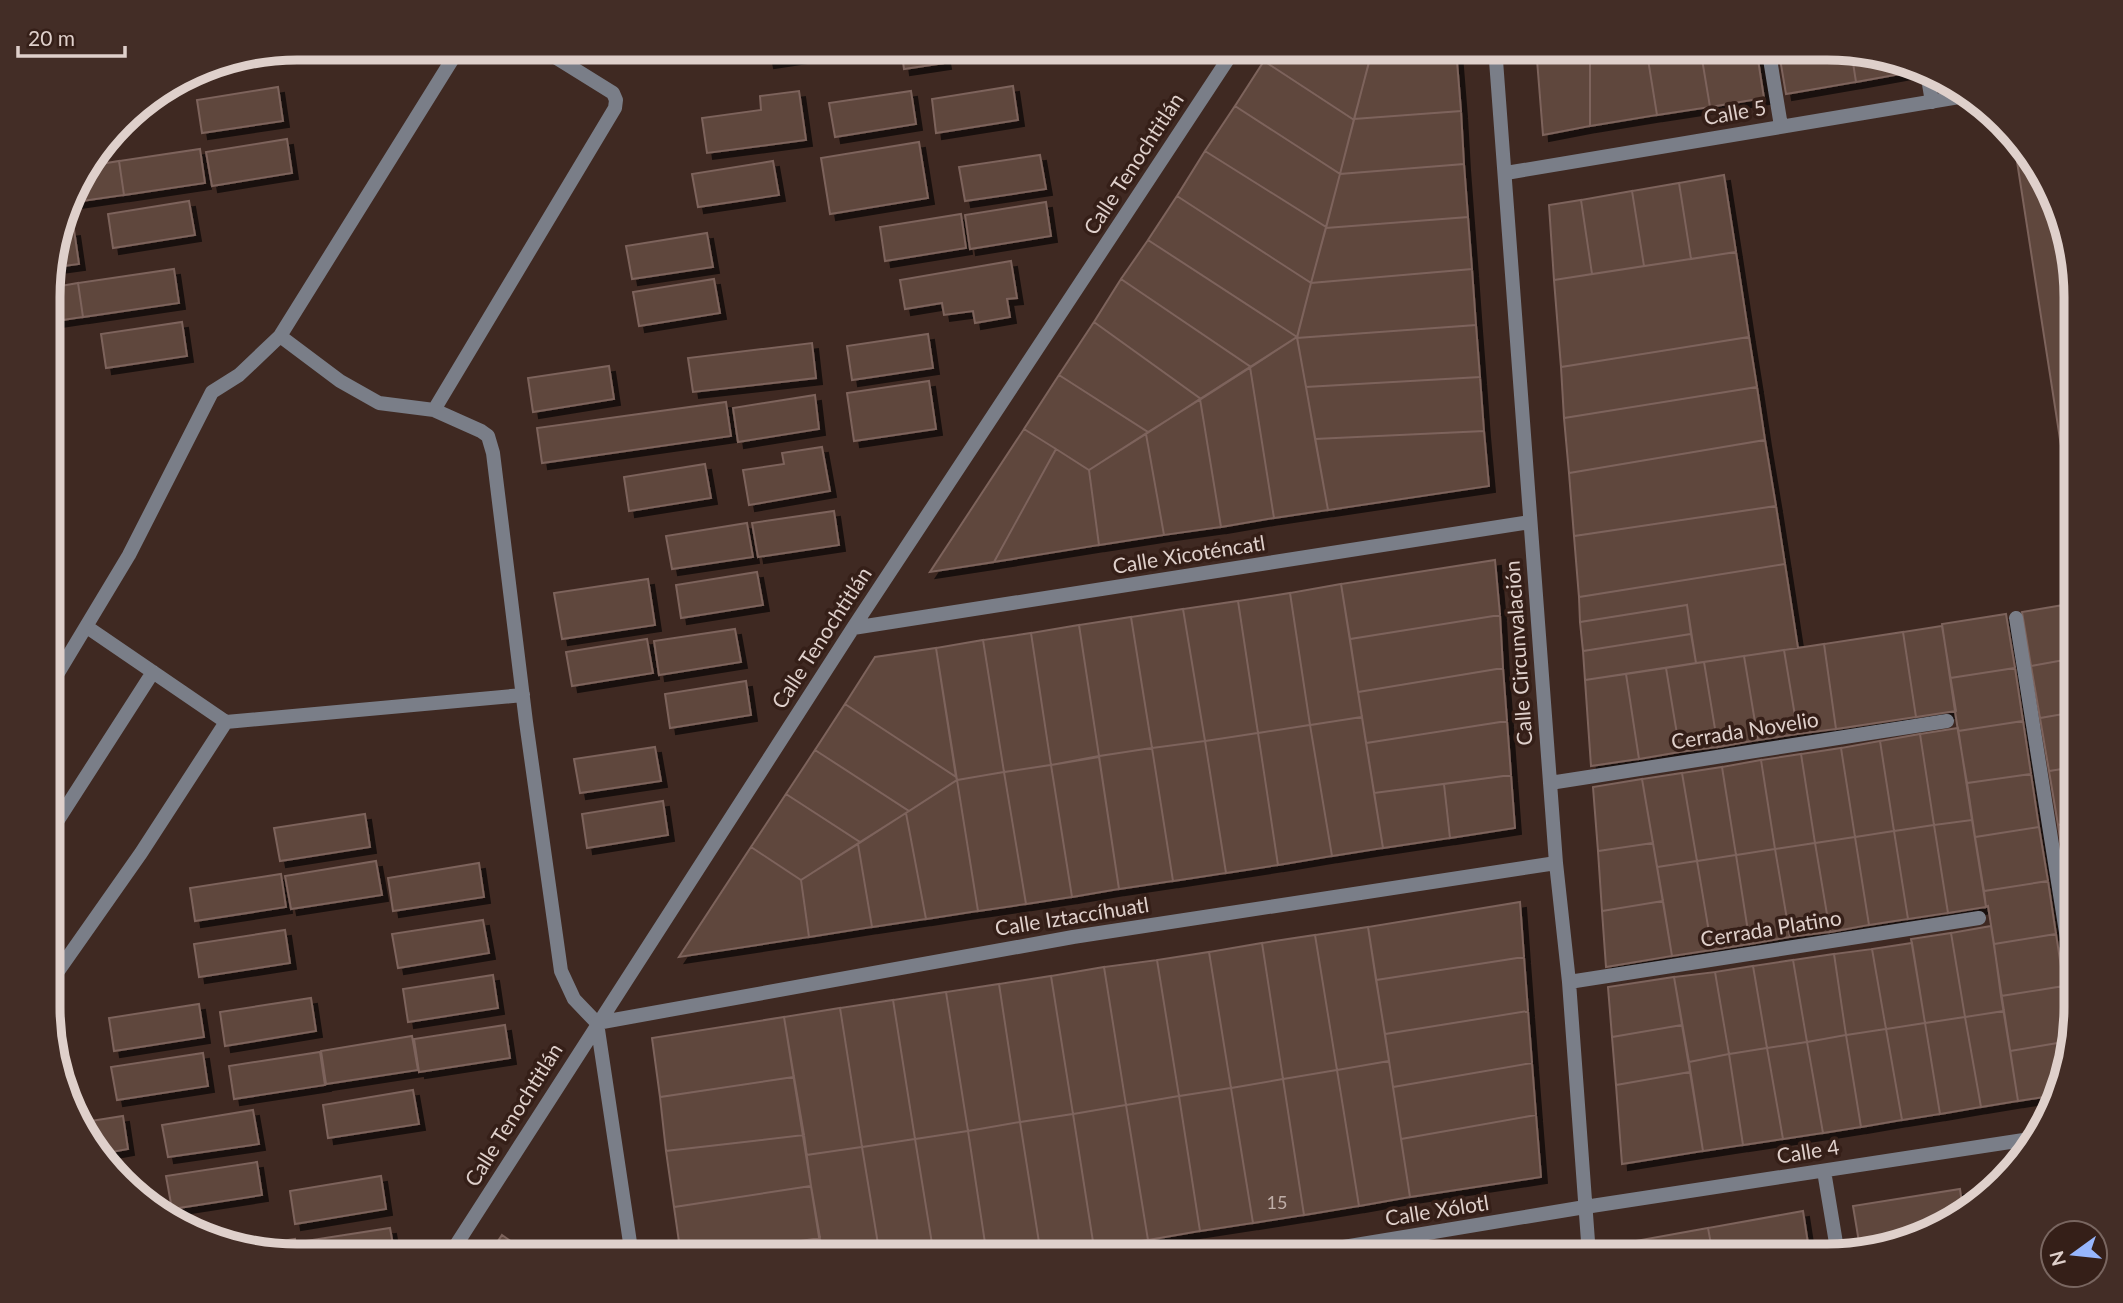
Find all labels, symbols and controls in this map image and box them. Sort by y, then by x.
scale bar [18,14,124,58]
text: 20 m [28,25,75,50]
street label: Calle Tenochtitlán [1078,88,1188,239]
street label: Calle 5 [1702,94,1768,129]
street label: Calle Xicoténcatl [1111,529,1267,578]
street label: Calle Circunvalación [1499,560,1536,746]
street label: Calle Tenochtitlán [766,562,876,713]
street label: Cerrada Novelio [1669,706,1820,754]
street label: Calle Iztaccíhuatl [993,891,1150,940]
street label: Cerrada Platino [1698,904,1843,951]
street label: Calle Tenochtitlán [459,1038,567,1190]
street label: Calle 4 [1775,1133,1841,1168]
street label: Calle Xólotl [1383,1189,1490,1230]
house number: 15 [1267,1191,1287,1213]
north arrow [2039,1219,2109,1289]
text: N [2044,1248,2070,1269]

